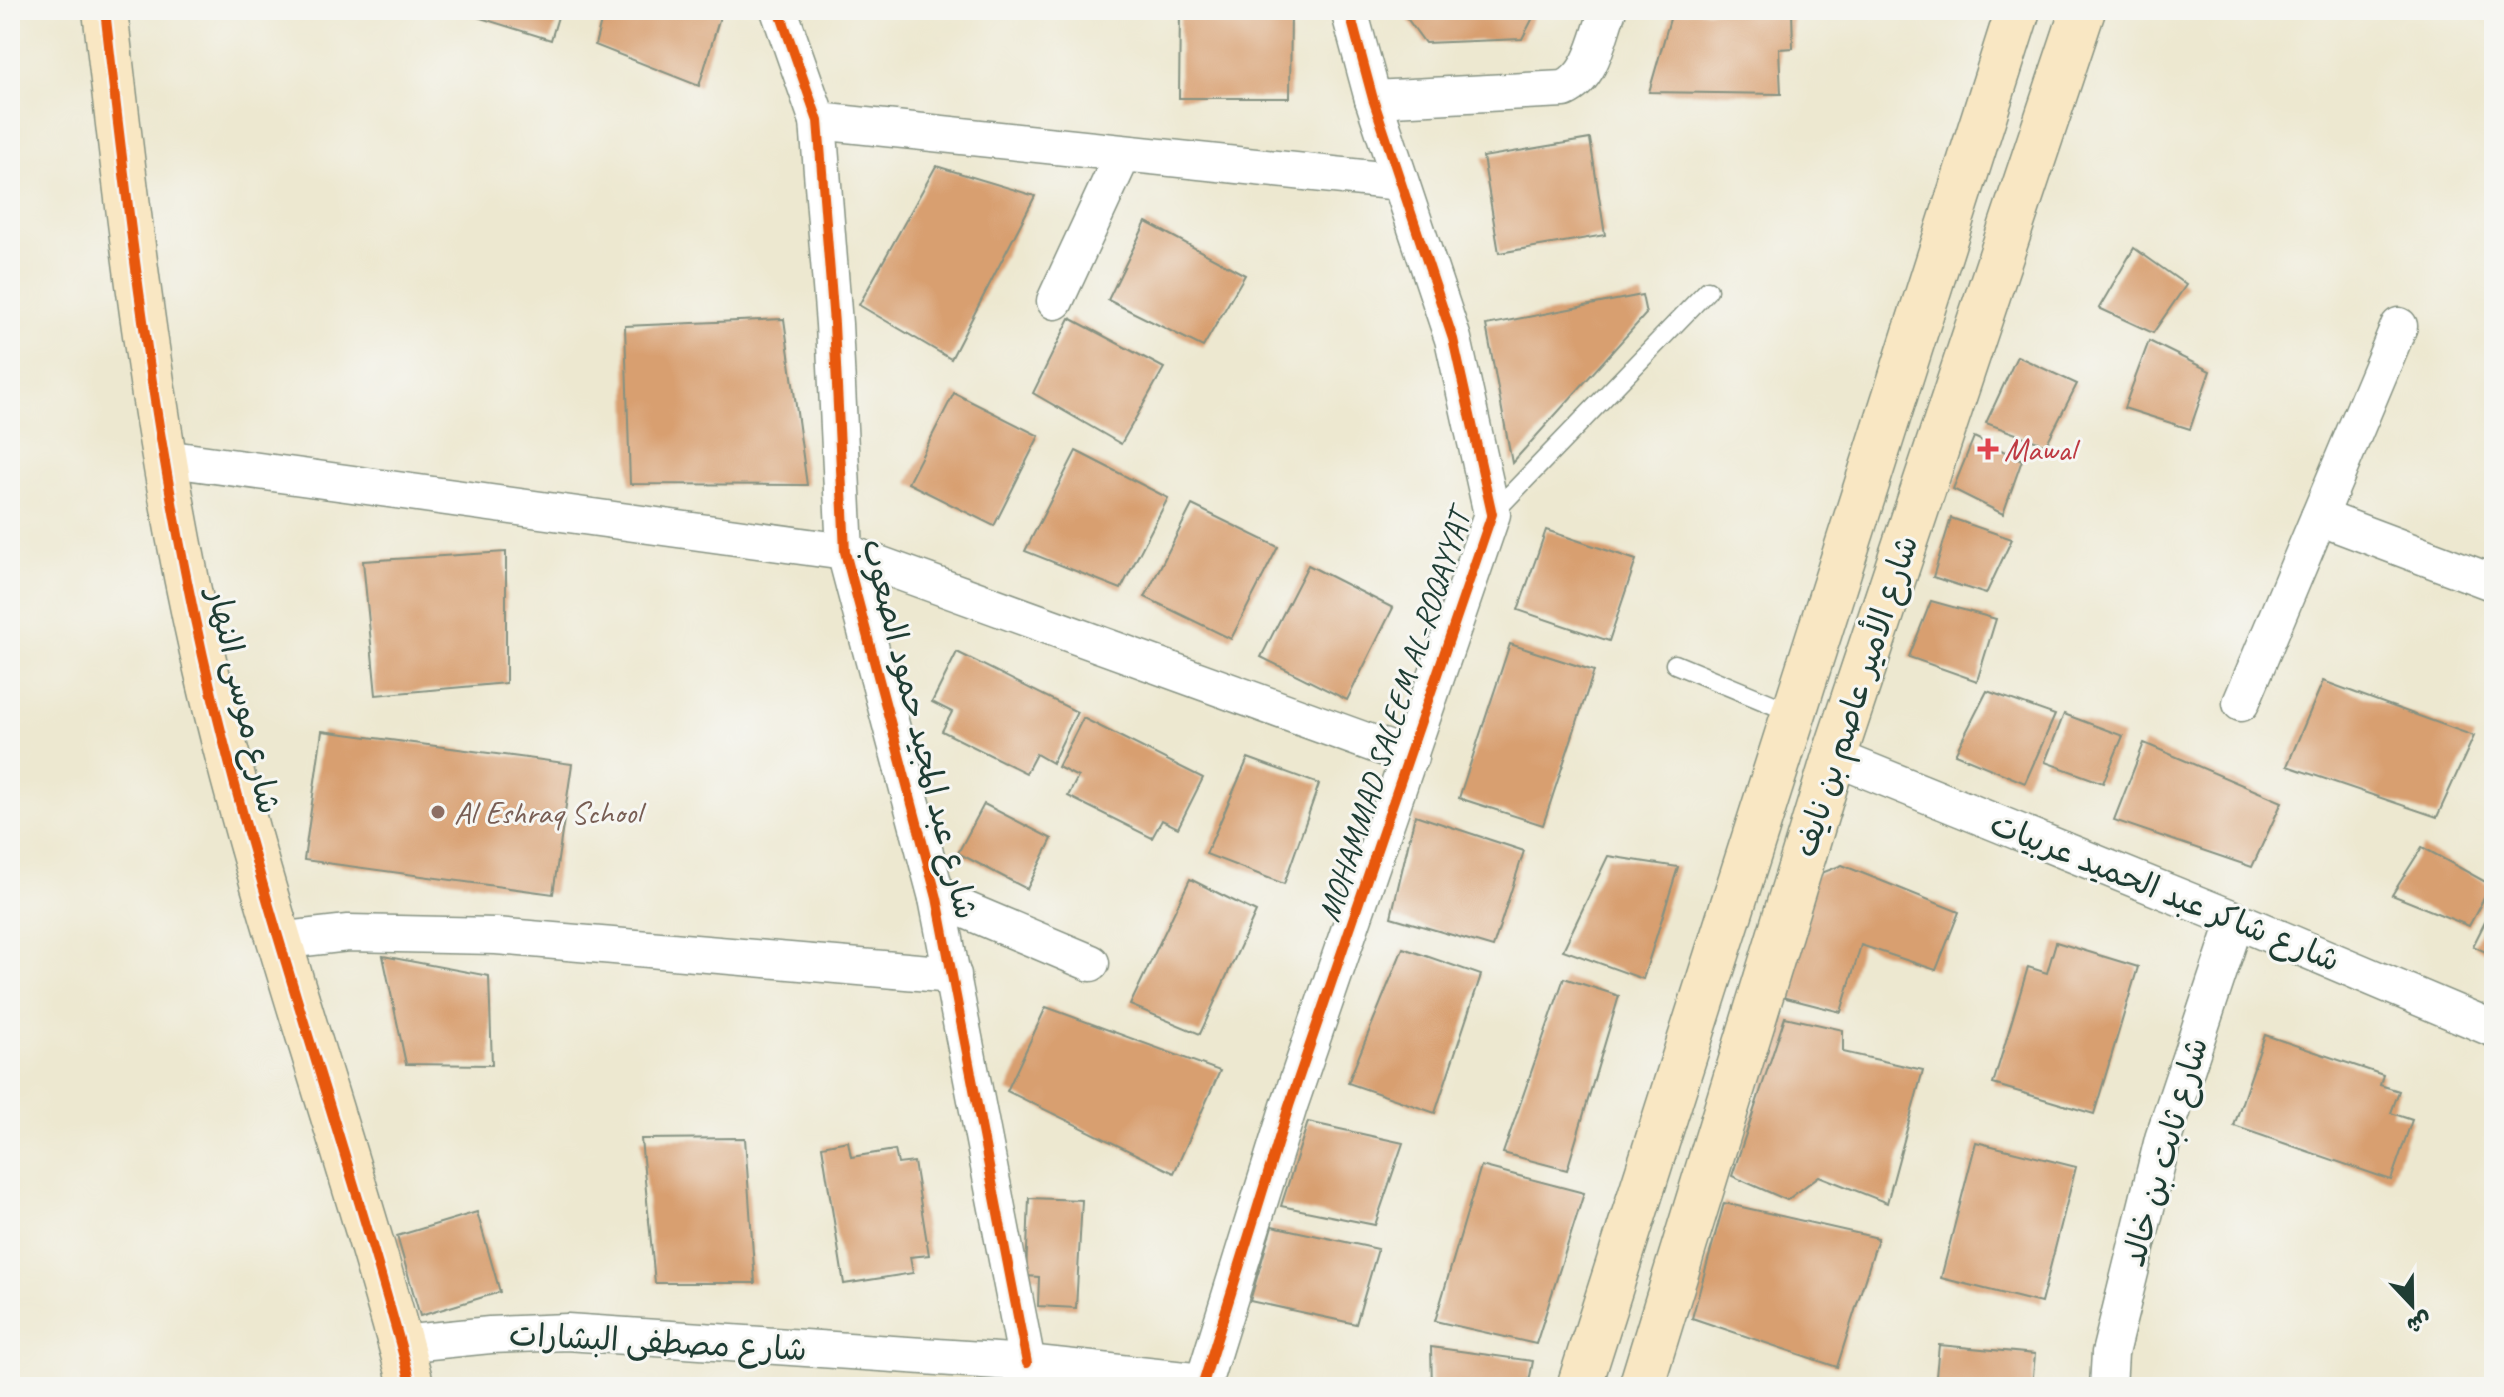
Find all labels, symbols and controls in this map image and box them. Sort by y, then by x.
place label: Mawal [2004,429,2081,470]
marker: Mawal [1979,440,1997,458]
street label: MOHAMMAD SALEEM AL-ROQAYYAT [1308,498,1482,927]
street label: شارع الأمير عاصم بن نايف [1784,530,1930,863]
street label: شارع عبد المجيد حمود الصعوب [851,534,987,924]
street label: شارع موسى النهار [195,581,290,818]
place label: Al Eshraq School [454,792,647,833]
marker: Al Eshraq School [429,803,447,821]
street label: شارع شاكر عبد الحميد عربيات [1983,803,2346,983]
street label: شارع ثابت بن خالد [2113,1033,2219,1272]
north arrow [2372,1265,2452,1345]
text: ش [2403,1305,2436,1340]
street label: شارع مصطفى البشارات [508,1314,808,1372]

